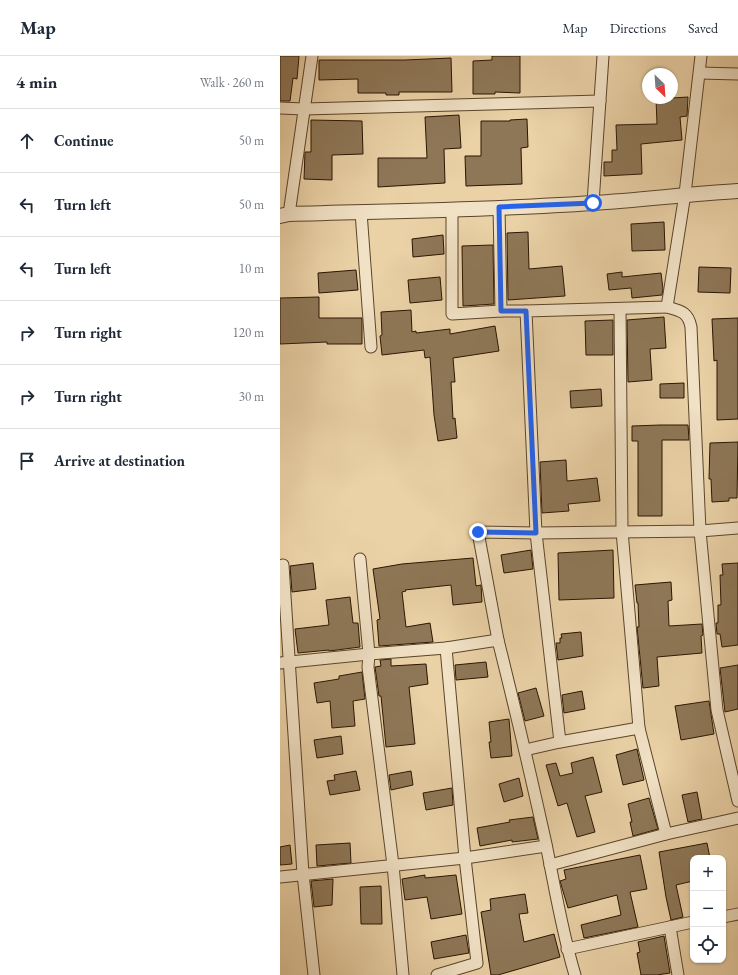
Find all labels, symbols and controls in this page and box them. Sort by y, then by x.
text: Map [20,15,56,40]
text: Map [562,19,588,37]
text: Directions [610,19,666,37]
text: Saved [688,19,718,37]
north arrow [642,68,678,104]
text: 4 min [16,71,57,93]
text: Walk · 260 m [200,74,264,91]
icon: ahead [16,130,38,152]
text: Continue [54,131,114,150]
text: 50 m [239,132,264,149]
icon: left [16,194,38,216]
route start [584,194,602,212]
text: Turn left [54,195,111,214]
text: 50 m [239,196,264,213]
icon: left [16,258,38,280]
text: Turn left [54,259,111,278]
text: 10 m [239,260,264,277]
icon: right [16,322,38,344]
text: Turn right [54,323,122,342]
text: 120 m [233,324,264,341]
icon: right [16,386,38,408]
text: Turn right [54,387,122,406]
text: 30 m [239,388,264,405]
icon: arrive [16,450,38,472]
text: Arrive at destination [54,451,185,470]
route end [469,523,487,541]
map controls [690,855,726,963]
button: + [690,855,726,891]
button: − [690,891,726,927]
button: locate [690,927,726,963]

